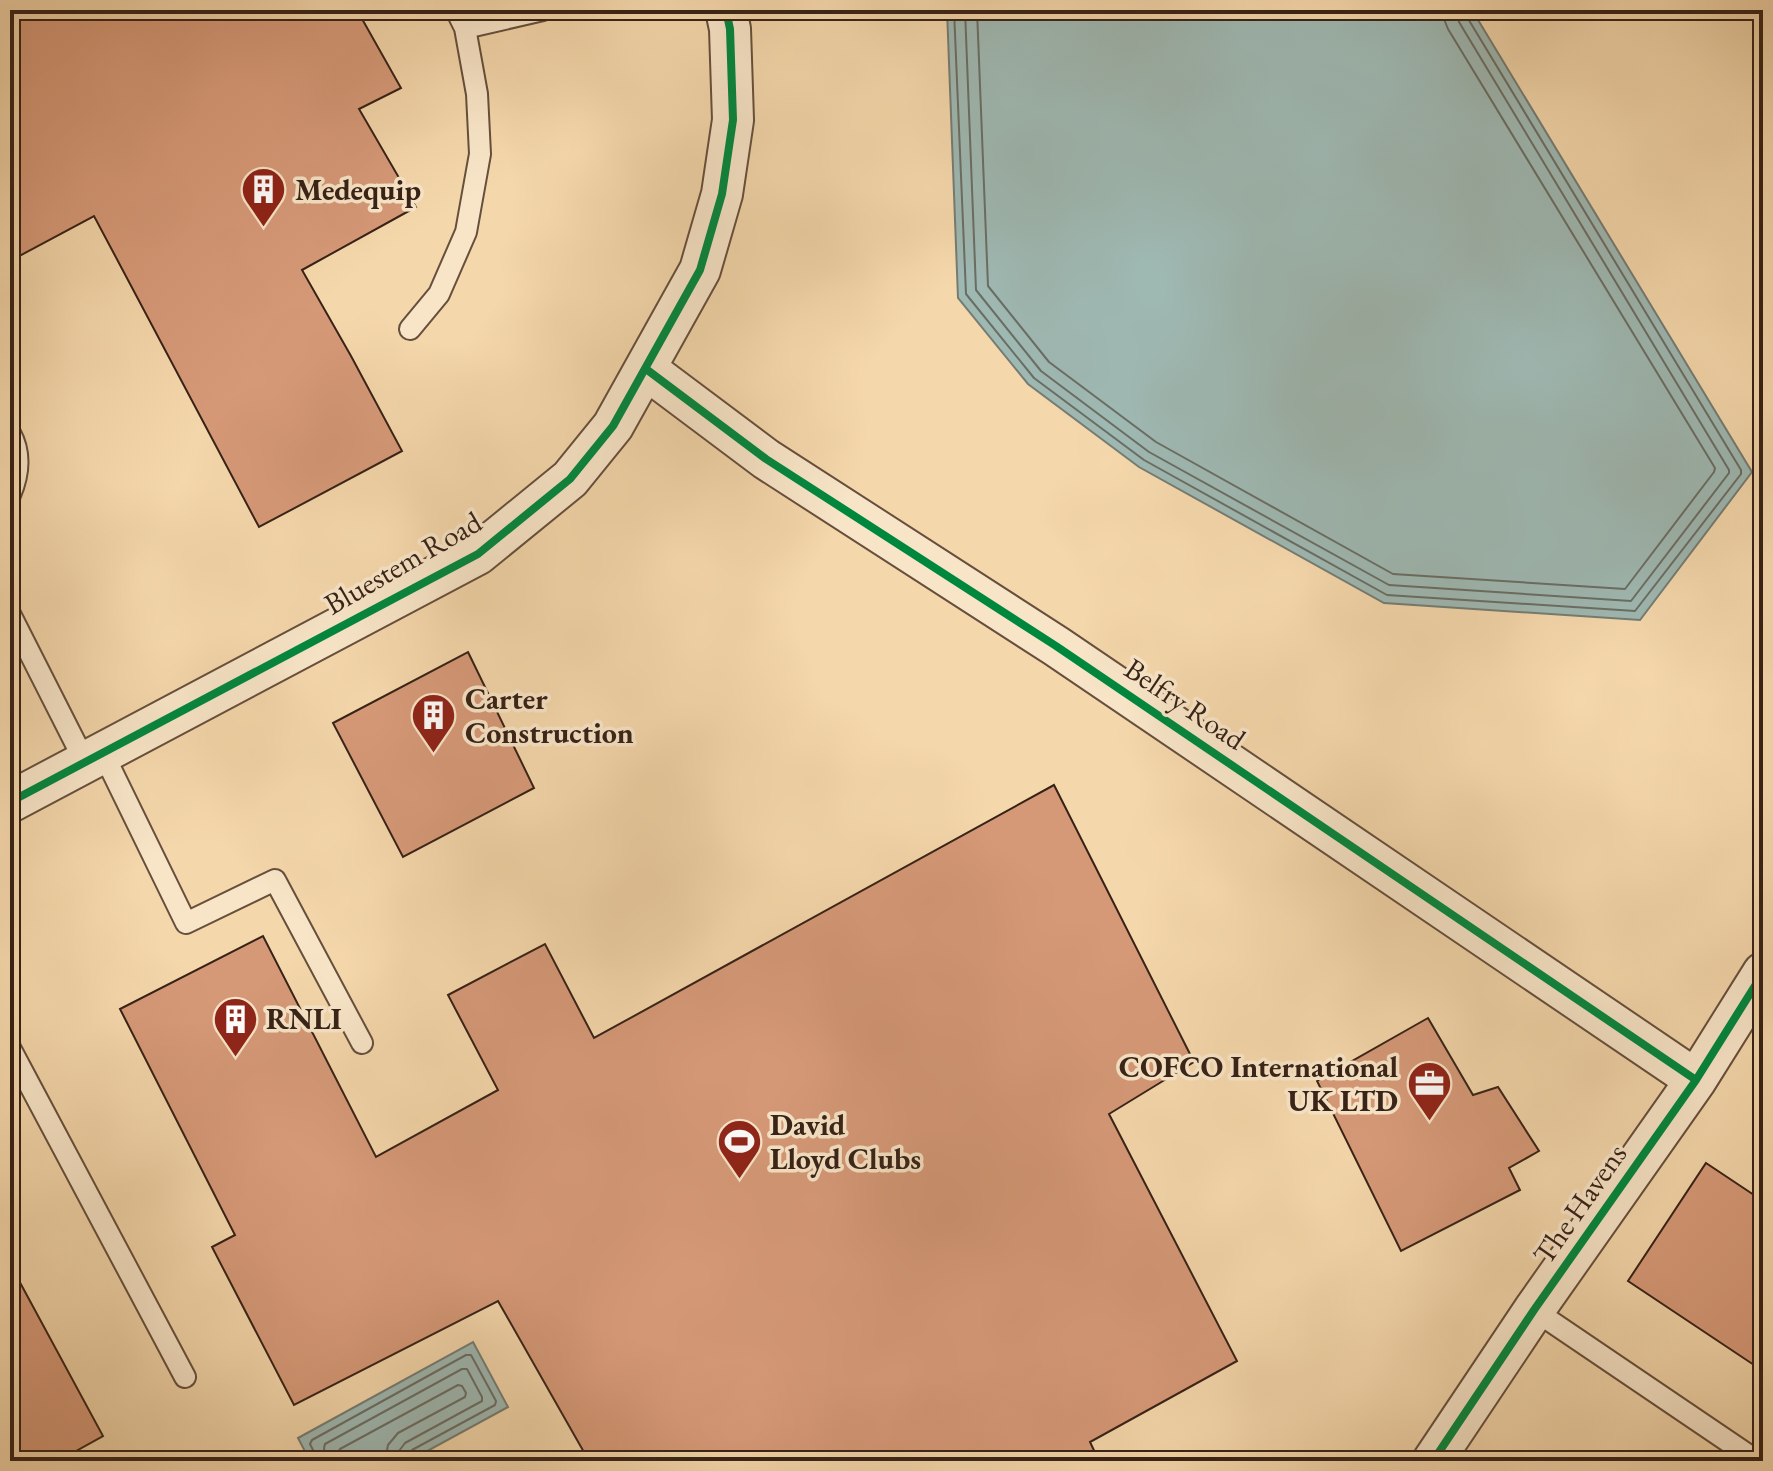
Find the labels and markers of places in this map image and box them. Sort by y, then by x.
building icon: Medequip [240,166,288,229]
place label: Medequip [295,170,421,209]
place label: Carter Construction [465,679,634,752]
building icon: Carter Construction [410,692,458,755]
building icon: RNLI [211,995,259,1058]
place label: RNLI [266,999,342,1038]
place label: COFCO International UK LTD [1119,1047,1398,1120]
office icon: COFCO International UK LTD [1405,1060,1453,1123]
place label: David Lloyd Clubs [770,1105,921,1178]
sports icon: David Lloyd Clubs [715,1118,763,1181]

